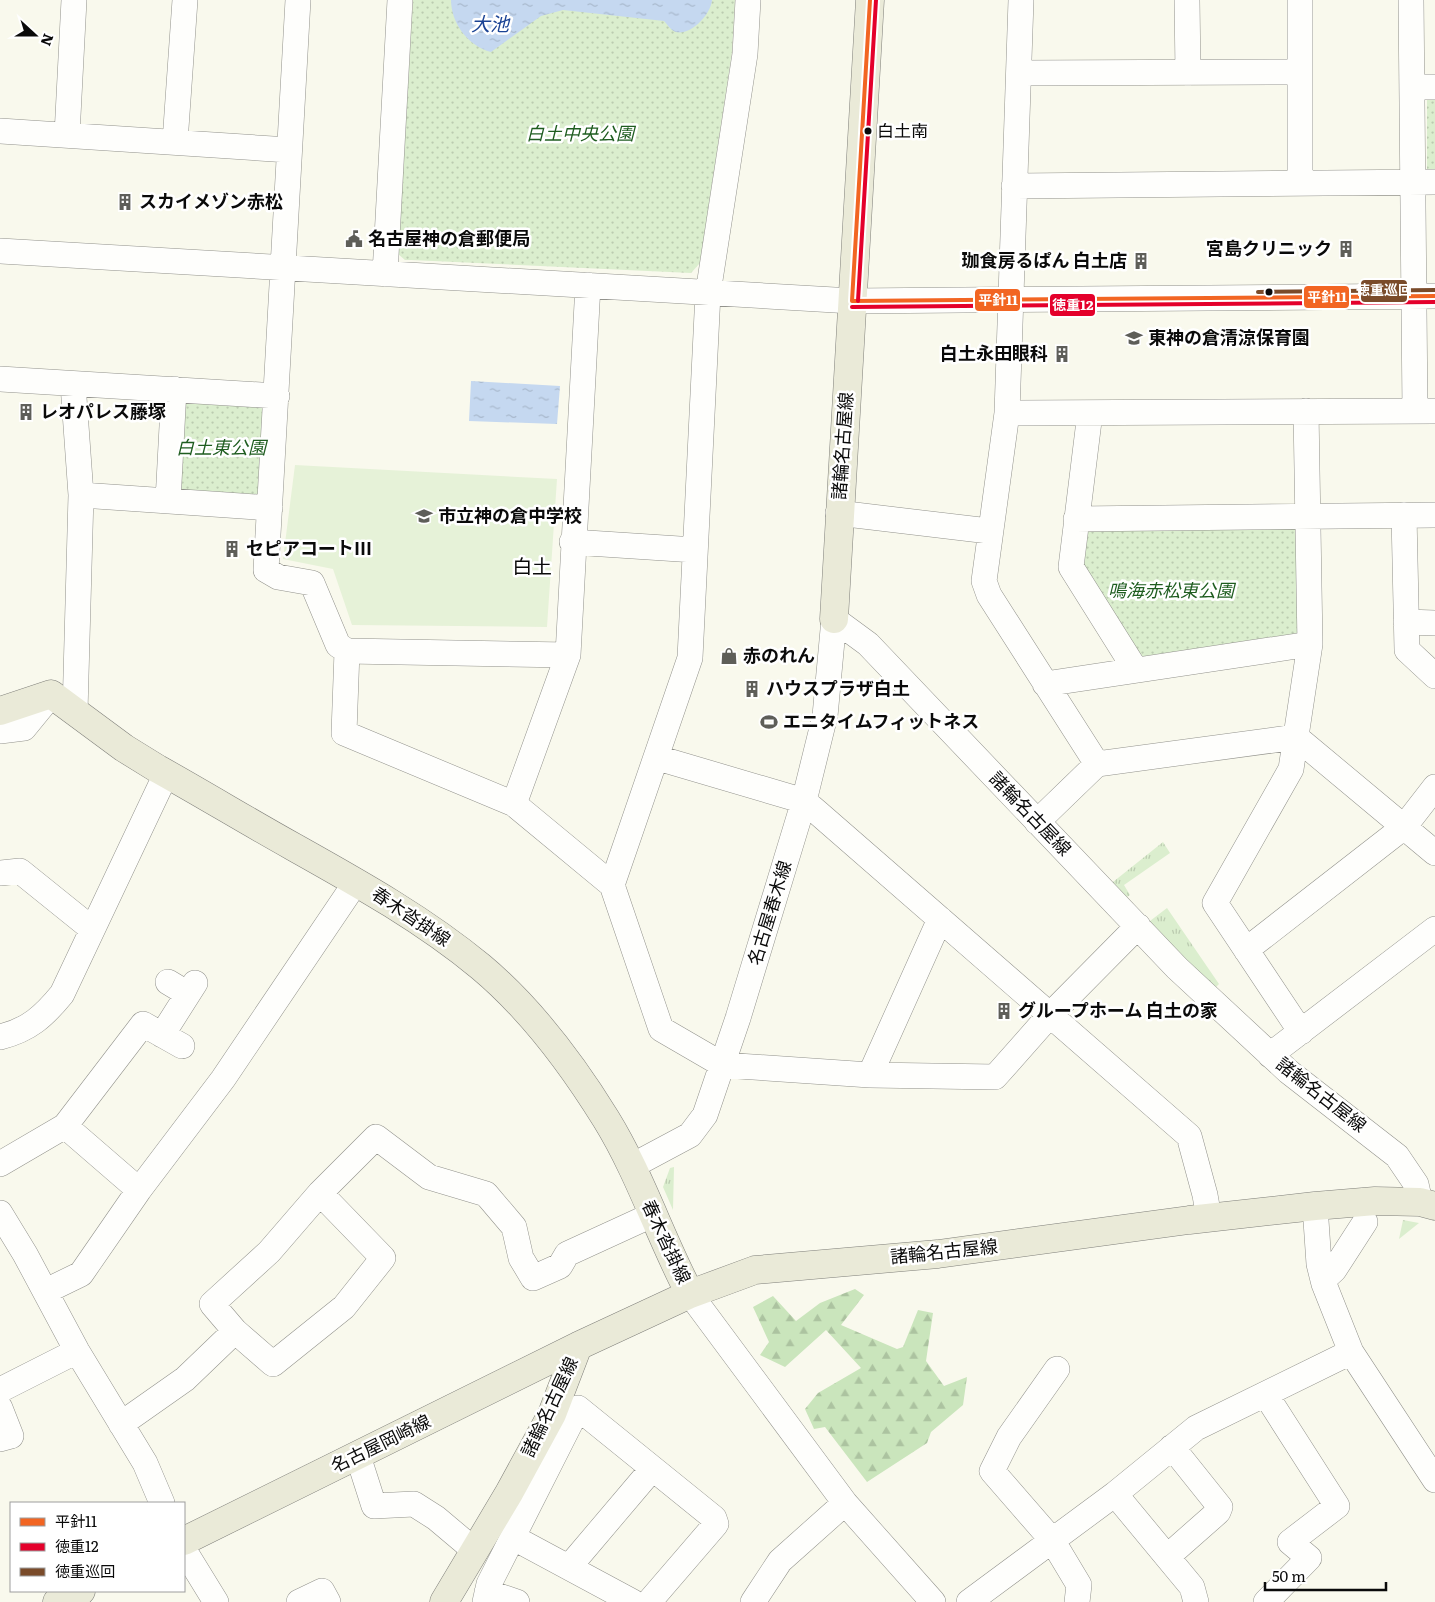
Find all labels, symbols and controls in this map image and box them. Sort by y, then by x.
water label: 大池 [471,9,511,37]
north arrow [10,10,60,60]
text: N [37,31,60,49]
place label: 白土南 [877,117,928,142]
park label: 白土中央公園 [526,119,637,146]
marker: 白土南 [863,126,873,136]
place label: スカイメゾン赤松 [139,187,283,214]
building icon: スカイメゾン赤松 [115,192,135,212]
place label: 名古屋神の倉郵便局 [368,224,530,251]
public building icon: 名古屋神の倉郵便局 [344,229,364,249]
place label: 宮島クリニック [1206,234,1332,261]
building icon: 宮島クリニック [1336,239,1356,259]
place label: 珈食房るぱん 白土店 [961,246,1127,273]
building icon: 珈食房るぱん 白土店 [1131,251,1151,271]
text: 徳重巡回 [1356,279,1412,299]
line badge: 徳重巡回 [1360,279,1408,303]
line badge: 平針11 [1303,285,1350,309]
text: 平針11 [1307,286,1347,306]
unlabelled marker [1264,287,1274,297]
line badge: 平針11 [974,288,1021,312]
text: 平針11 [978,289,1018,309]
line badge: 徳重12 [1049,293,1096,317]
text: 徳重12 [1052,294,1094,314]
place label: 東神の倉清涼保育園 [1148,323,1310,350]
school or university icon: 東神の倉清涼保育園 [1124,328,1144,348]
place label: 白土永田眼科 [940,339,1048,366]
building icon: 白土永田眼科 [1052,344,1072,364]
street label: 諸輪名古屋線 [824,391,859,501]
place label: レオパレス藤塚 [40,397,166,424]
building icon: レオパレス藤塚 [16,402,36,422]
park label: 白土東公園 [176,433,269,460]
place label: 市立神の倉中学校 [438,501,582,528]
school or university icon: 市立神の倉中学校 [414,506,434,526]
place label: セピアコートⅢ [246,534,372,561]
building icon: セピアコートⅢ [222,539,242,559]
district label: 白土 [512,550,552,580]
park label: 鳴海赤松東公園 [1108,576,1237,603]
place label: 赤のれん [743,641,815,668]
shop icon: 赤のれん [719,646,739,666]
place label: ハウスプラザ白土 [766,674,910,701]
building icon: ハウスプラザ白土 [742,679,762,699]
place label: エニタイムフィットネス [783,707,979,734]
sports icon: エニタイムフィットネス [759,712,779,732]
street label: 諸輪名古屋線 [984,765,1078,861]
street label: 名古屋春木線 [740,857,797,968]
street label: 春木沓掛線 [367,879,457,952]
place label: グループホーム 白土の家 [1018,996,1218,1023]
building icon: グループホーム 白土の家 [994,1001,1014,1021]
street label: 諸輪名古屋線 [1271,1050,1373,1138]
street label: 春木沓掛線 [636,1195,699,1288]
street label: 諸輪名古屋線 [889,1231,999,1270]
street label: 諸輪名古屋線 [514,1352,584,1461]
street label: 名古屋岡崎線 [326,1407,435,1478]
legend [10,1502,185,1592]
text: 平針11 [55,1509,97,1532]
text: 徳重12 [55,1534,99,1557]
text: 徳重巡回 [55,1559,115,1582]
scale bar [1265,1560,1386,1592]
text: 50 m [1272,1564,1306,1587]

